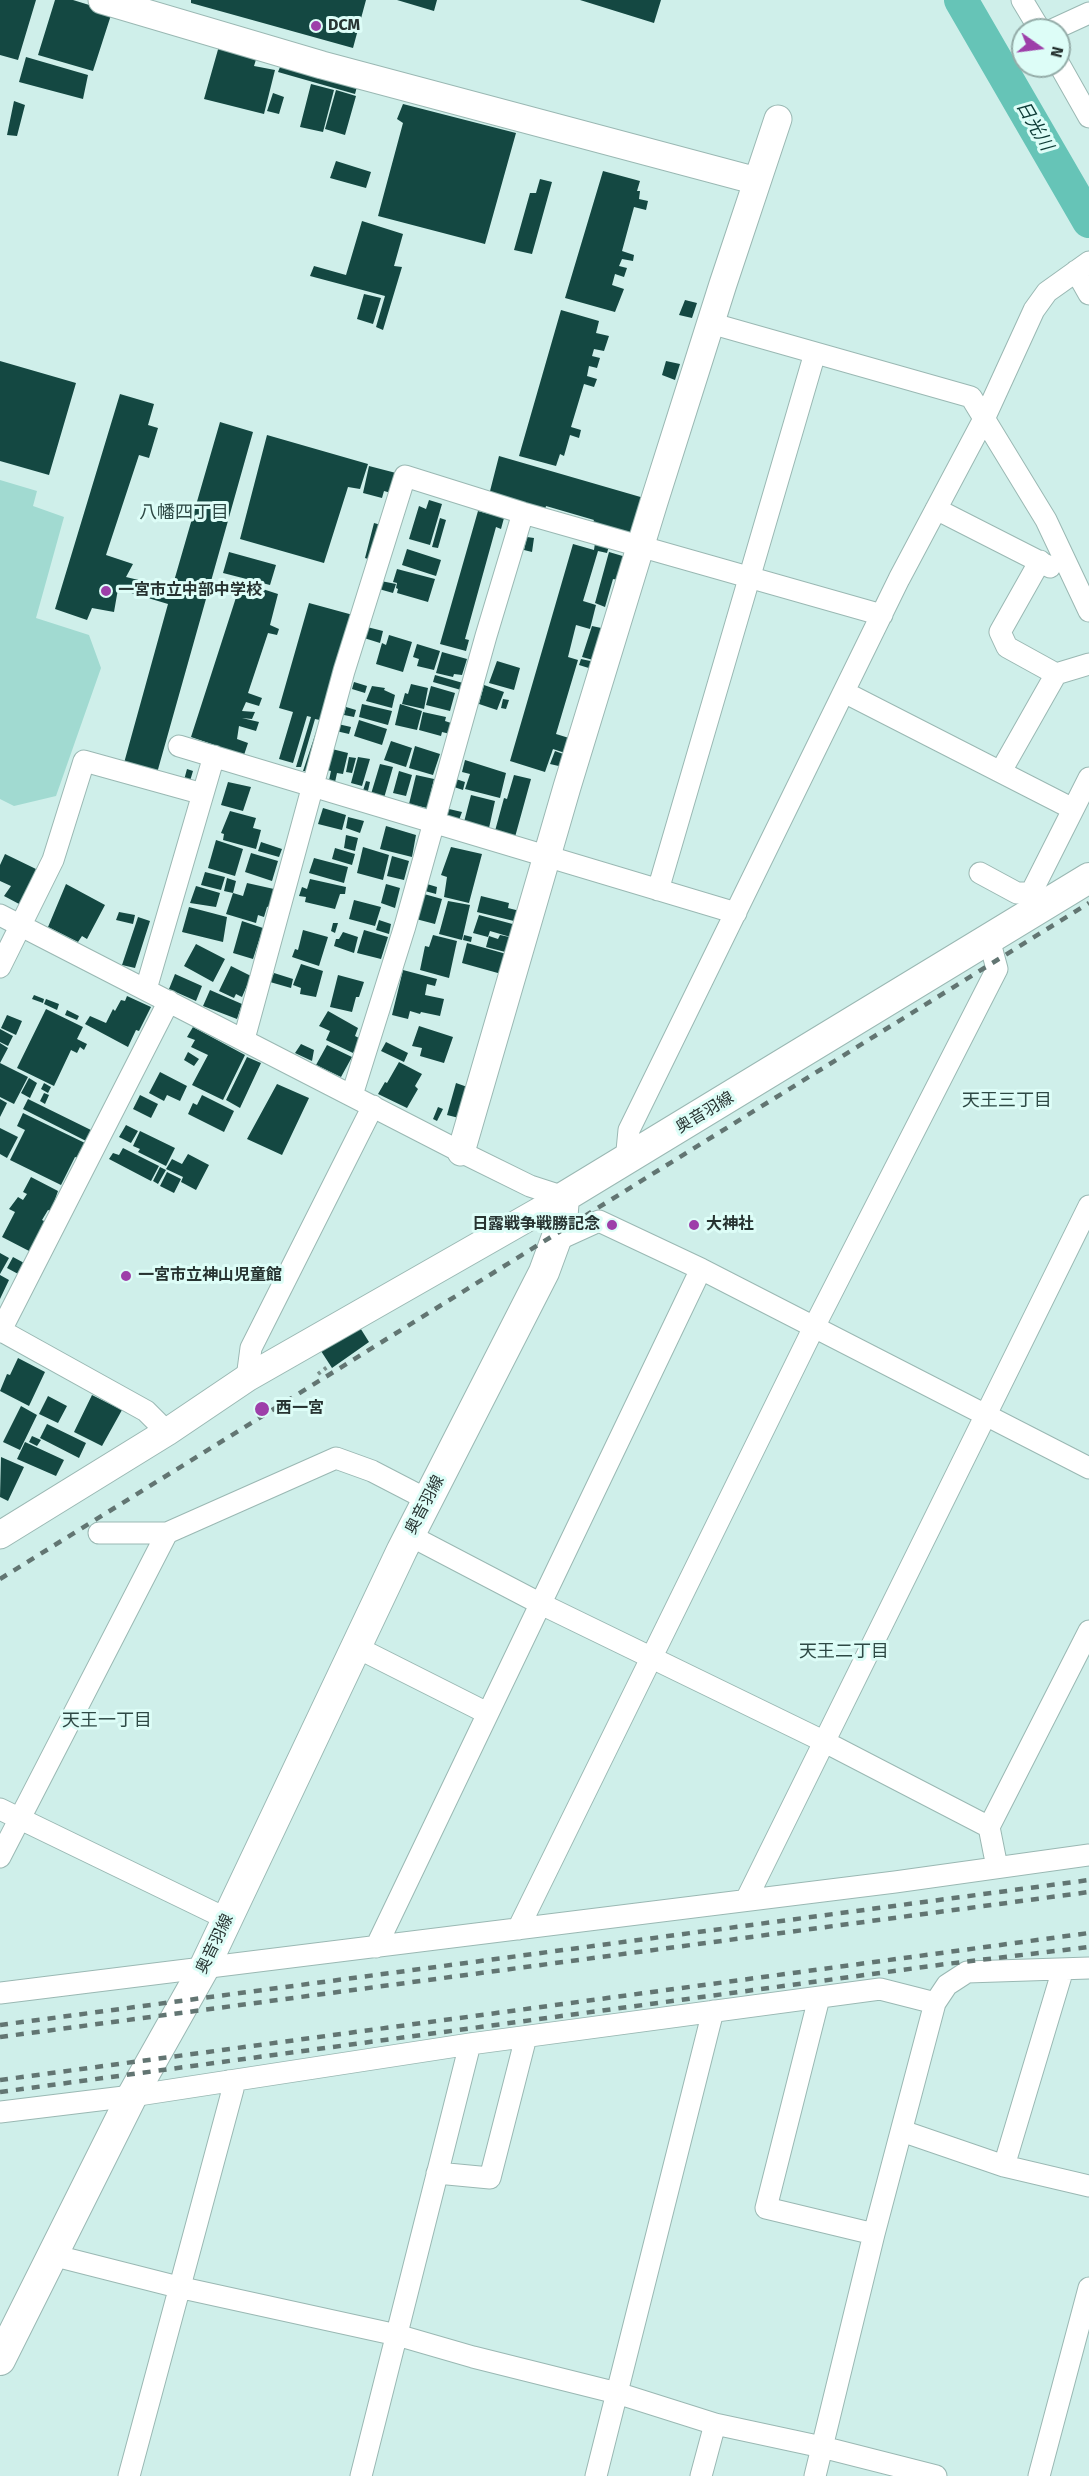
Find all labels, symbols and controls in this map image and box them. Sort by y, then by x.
place label: DCM [328,16,360,36]
north arrow [1011,18,1071,78]
marker: DCM [309,19,323,33]
text: N [1047,45,1068,59]
water label: 日光川 [1011,97,1057,155]
district label: 八幡四丁目 [139,502,229,524]
place label: 一宮市立中部中学校 [118,581,262,601]
marker: 一宮市立中部中学校 [99,584,113,598]
street label: 奥音羽線 [673,1088,737,1138]
district label: 天王三丁目 [962,1090,1052,1112]
place label: 日露戦争戦勝記念 [472,1215,600,1235]
place label: 大神社 [706,1215,754,1235]
marker: 日露戦争戦勝記念 [605,1218,619,1232]
marker: 大神社 [687,1218,701,1232]
place label: 一宮市立神山児童館 [138,1266,282,1286]
marker: 一宮市立神山児童館 [119,1269,133,1283]
place label: 西一宮 [276,1399,324,1419]
marker: 西一宮 [253,1400,271,1418]
street label: 奥音羽線 [402,1472,448,1538]
district label: 天王二丁目 [799,1641,889,1663]
district label: 天王一丁目 [62,1710,152,1732]
street label: 奥音羽線 [192,1911,238,1977]

